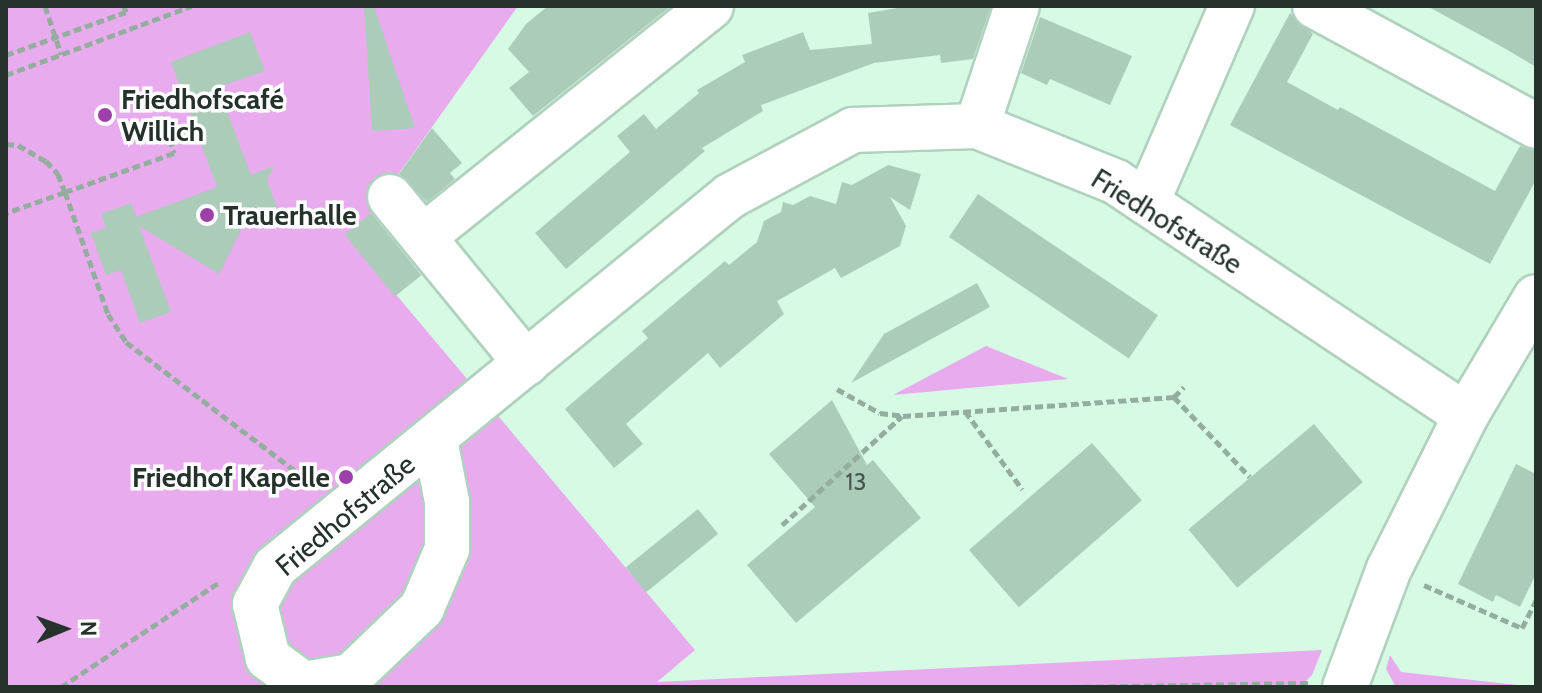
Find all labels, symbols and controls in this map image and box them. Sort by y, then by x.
place label: Friedhofscafé Willich [121,82,284,148]
marker: Friedhofscafé Willich [96,106,114,124]
street label: Friedhofstraße [1085,161,1249,281]
place label: Trauerhalle [223,198,357,232]
marker: Trauerhalle [198,206,216,224]
street label: Friedhofstraße [269,447,421,583]
place label: Friedhof Kapelle [132,460,330,494]
marker: Friedhof Kapelle [337,468,355,486]
house number: 13 [846,468,866,496]
north arrow [24,589,104,669]
text: N [75,621,102,637]

